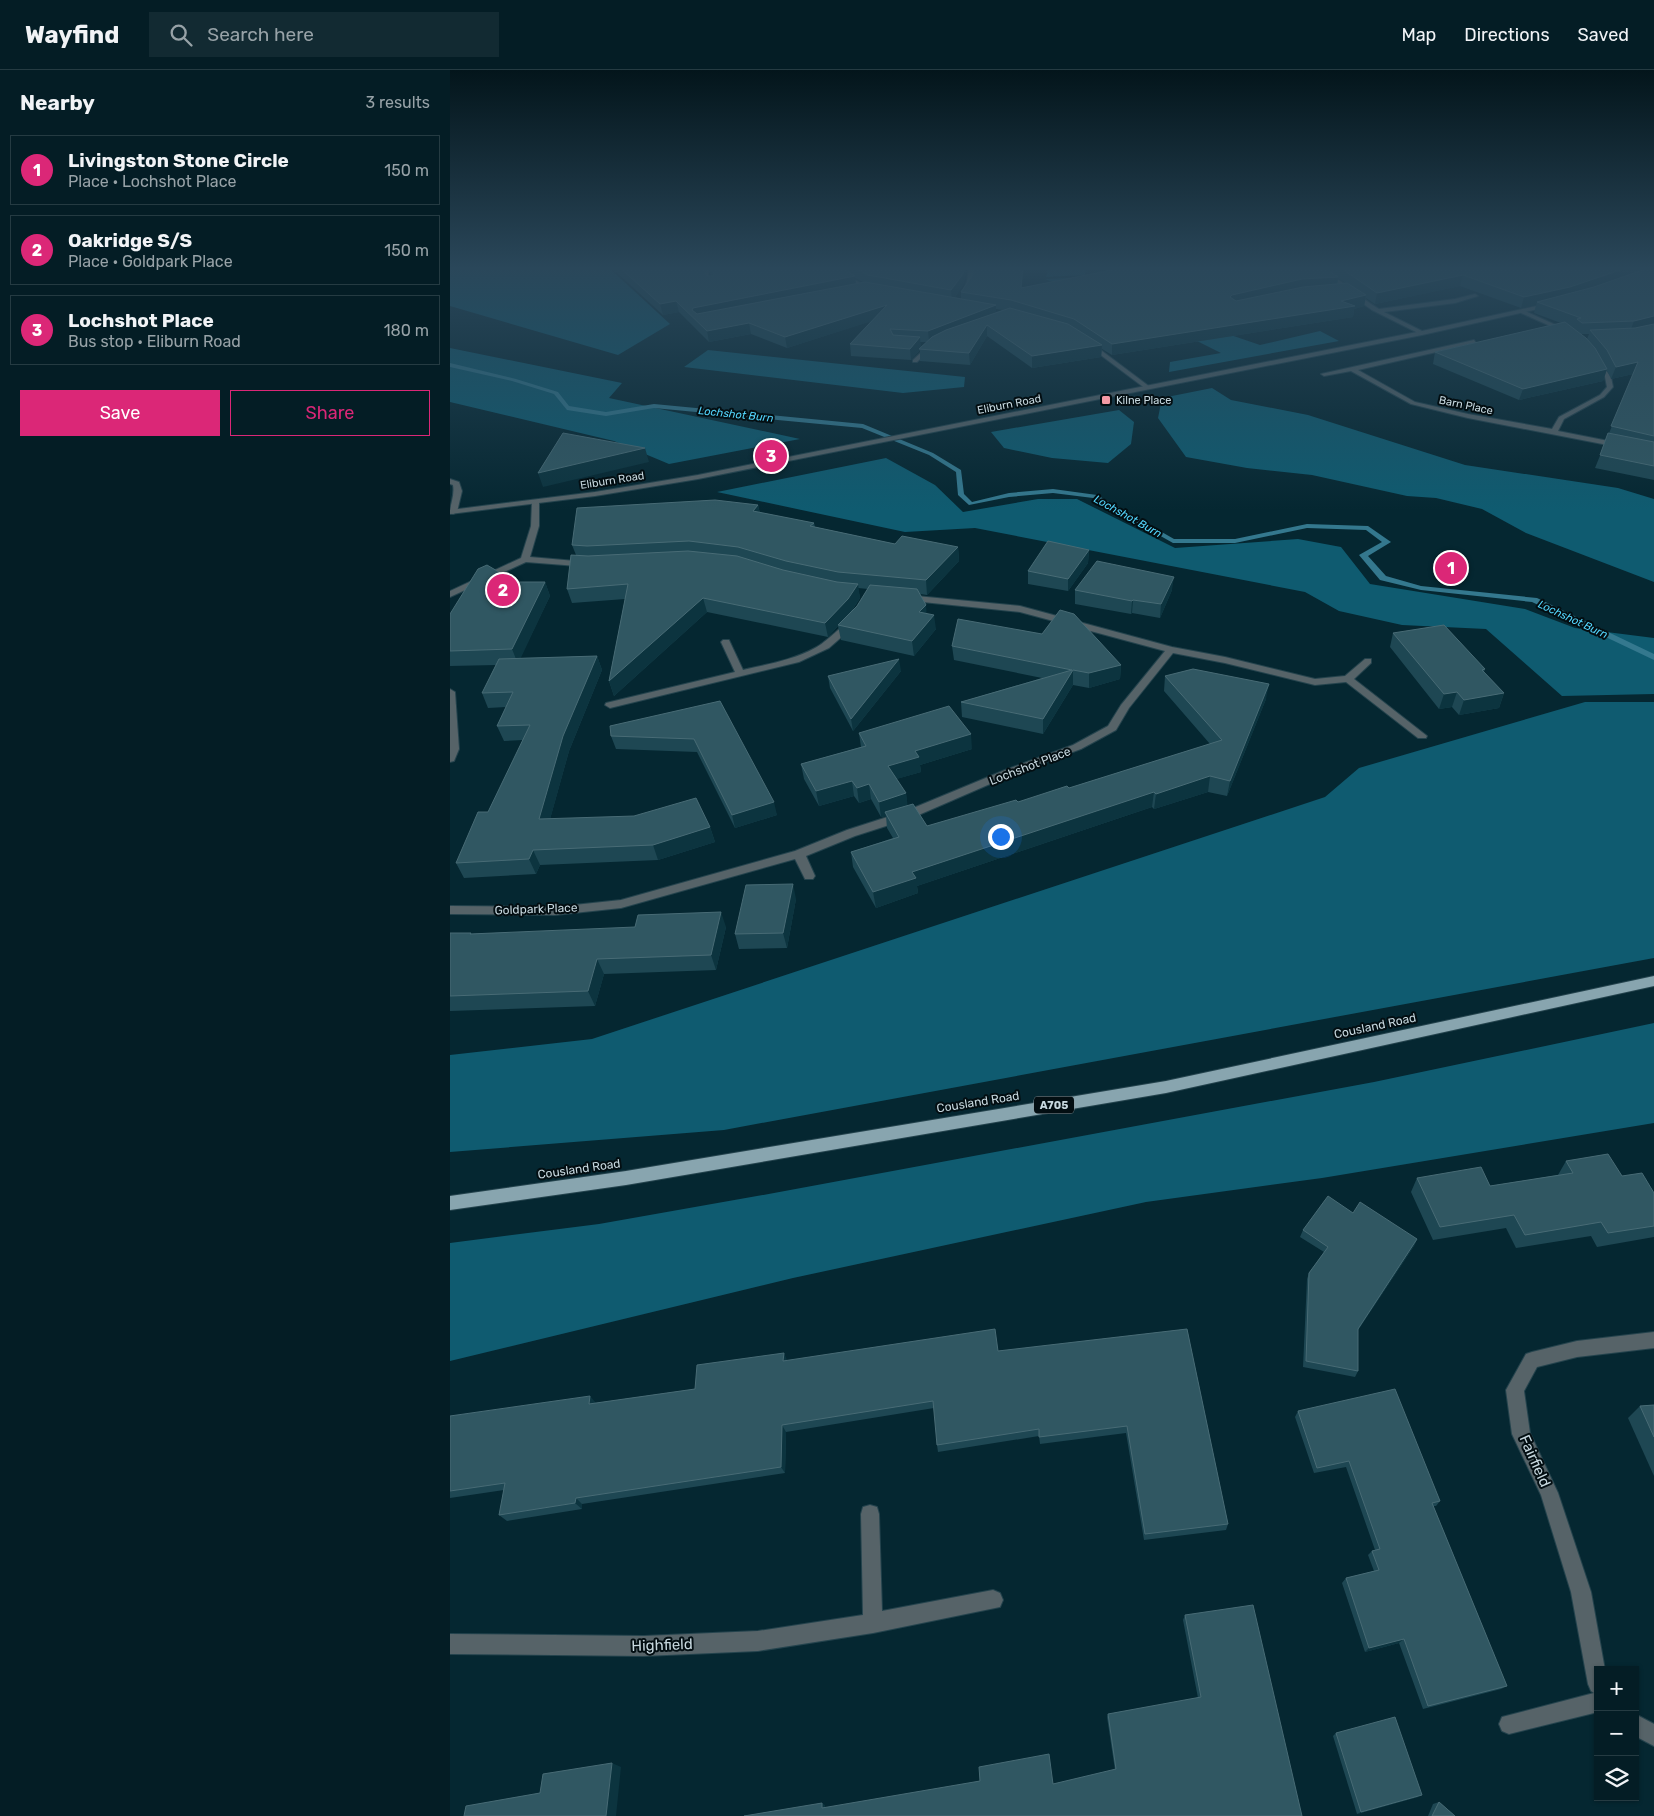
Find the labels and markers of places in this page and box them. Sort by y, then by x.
marker: Kilne Place [1100,394,1112,406]
place label: Kilne Place [1116,394,1172,407]
pin: 3 [755,437,787,475]
pin: 1 [1435,549,1467,587]
pin: 2 [487,571,519,609]

